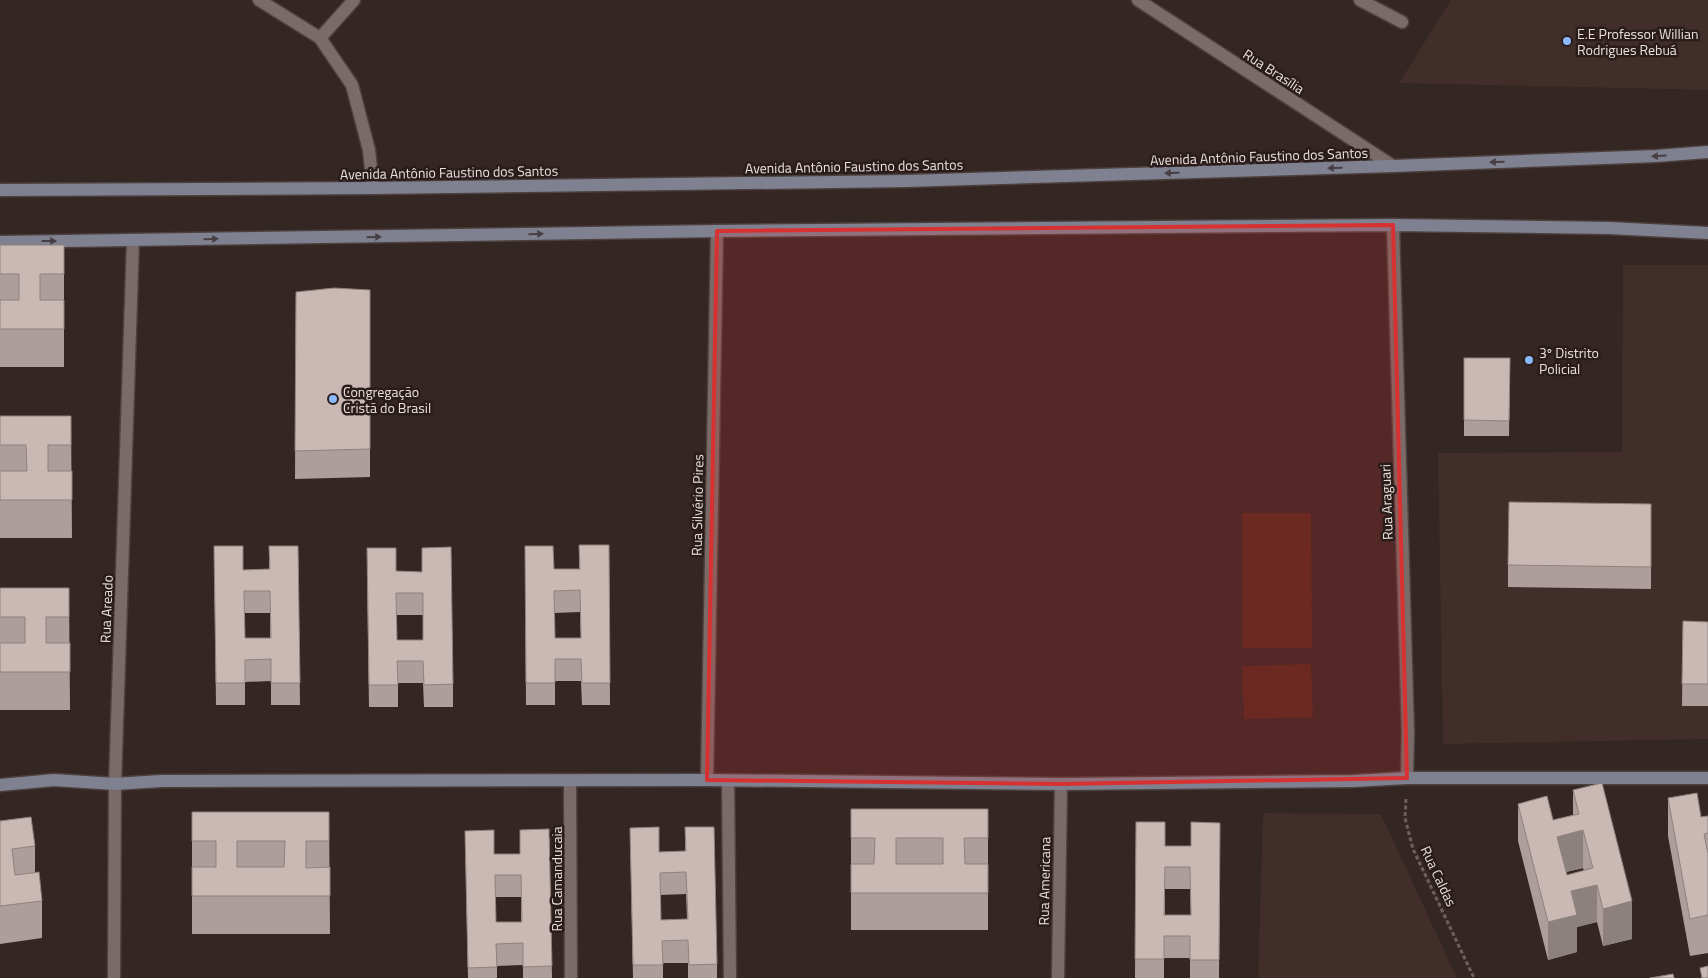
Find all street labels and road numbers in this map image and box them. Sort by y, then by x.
street label: Rua Brasília [1239,43,1309,99]
street label: Avenida Antônio Faustino dos Santos [1150,142,1368,170]
street label: Avenida Antônio Faustino dos Santos [745,154,963,178]
street label: Avenida Antônio Faustino dos Santos [340,160,558,184]
street label: Rua Silvério Pires [686,454,708,556]
street label: Rua Araguari [1374,464,1398,540]
street label: Rua Areado [94,575,118,643]
street label: Rua Camanducaia [546,826,567,932]
street label: Rua Americana [1033,836,1055,926]
street label: Rua Caldas [1416,842,1462,910]

